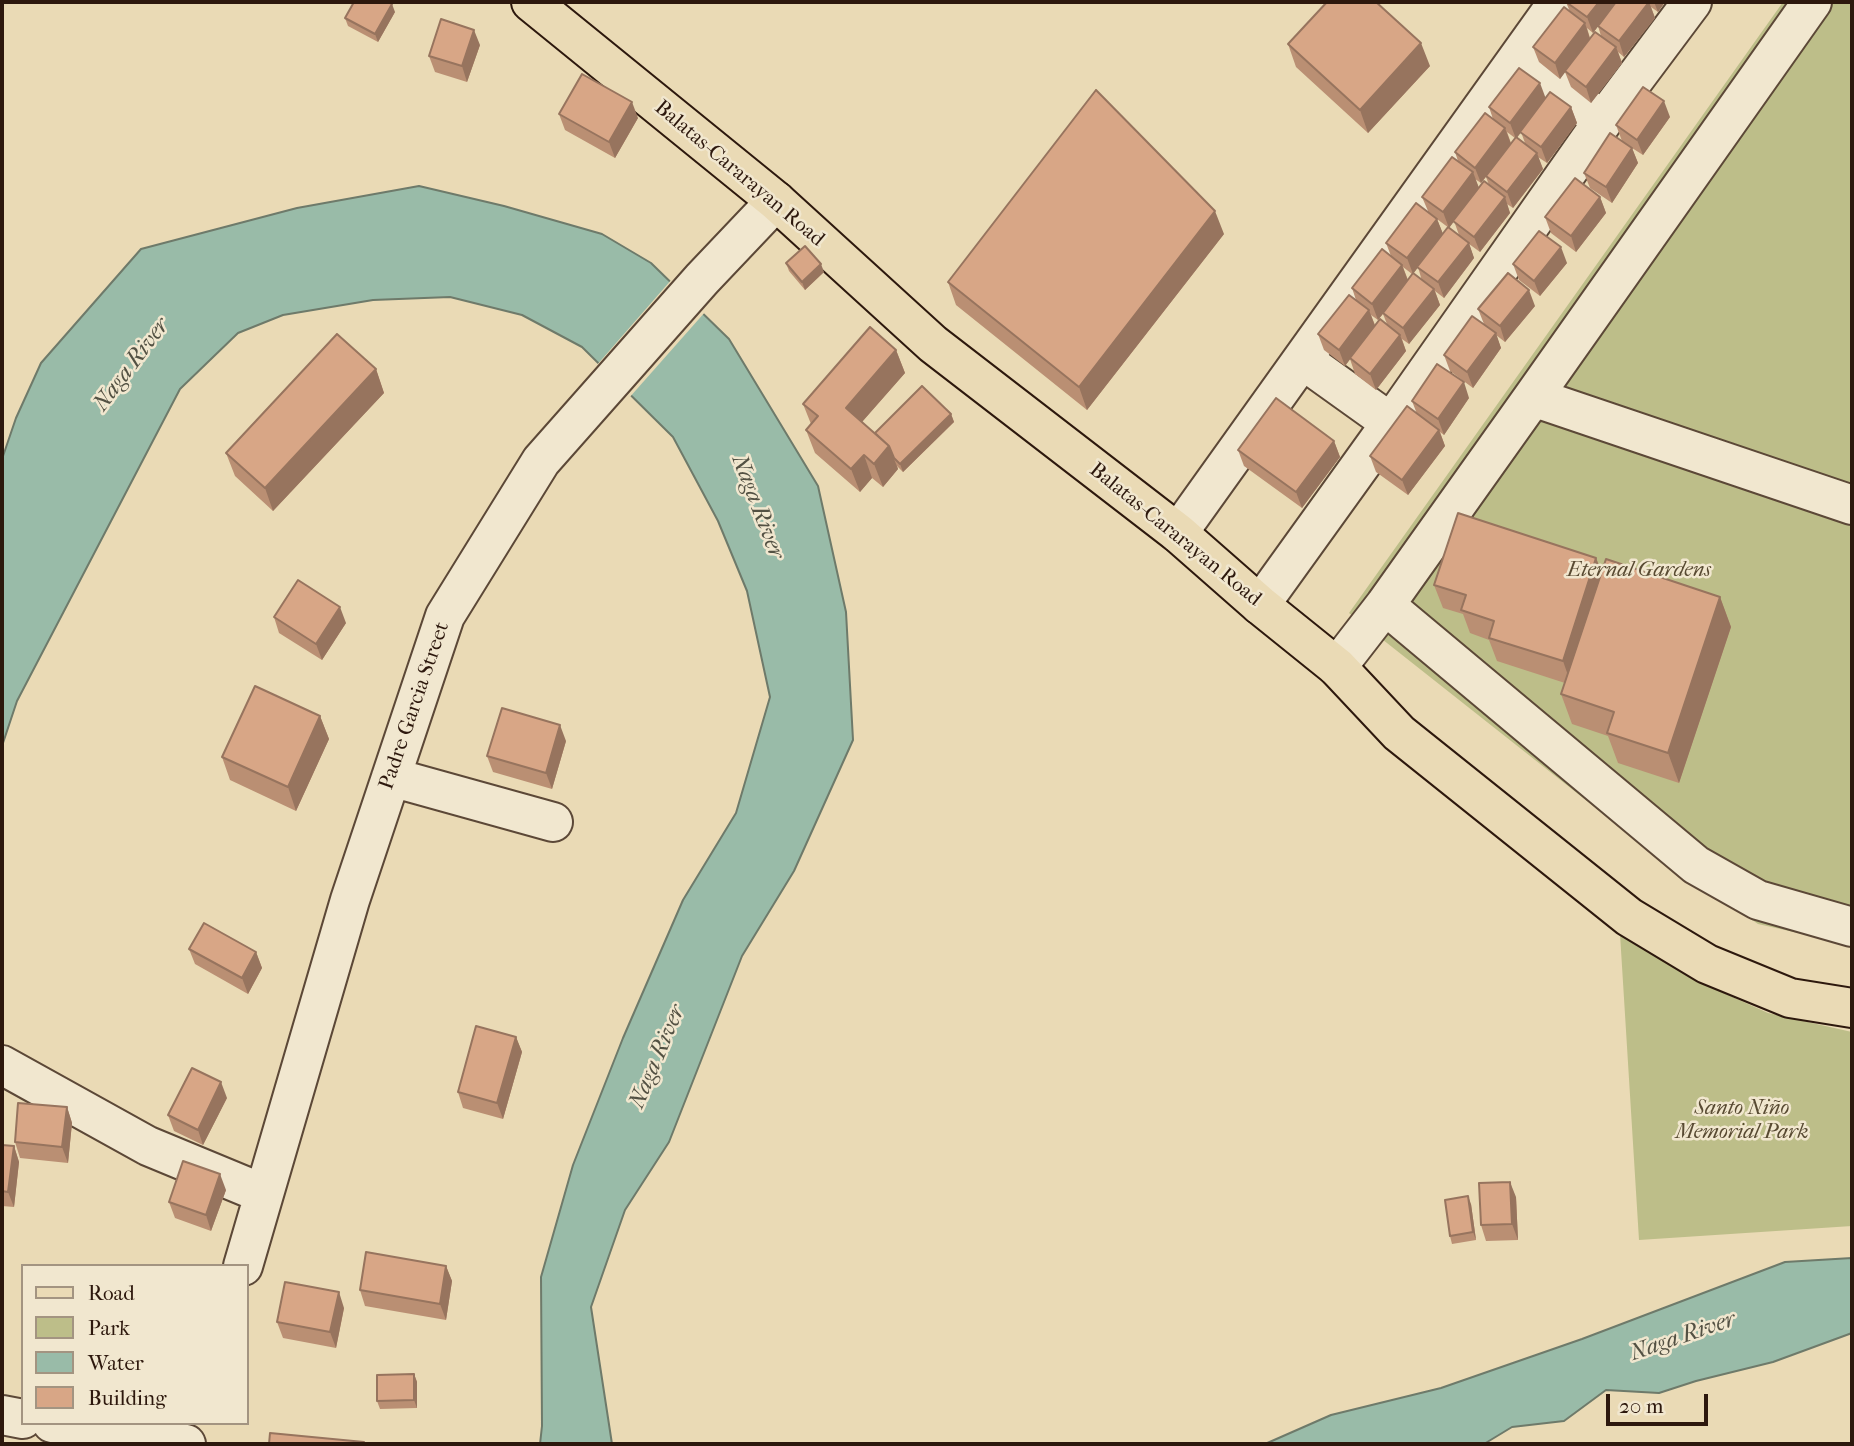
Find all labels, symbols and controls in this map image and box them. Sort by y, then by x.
street label: Balatas-Cararayan Road [649,96,829,252]
water label: Naga River [88,313,176,417]
water label: Naga River [724,451,790,563]
street label: Balatas-Cararayan Road [1084,458,1266,612]
park label: Eternal Gardens [1567,558,1711,584]
street label: Padre Garcia Street [374,619,456,793]
water label: Naga River [624,1001,692,1113]
park label: Santo Niño Memorial Park [1675,1096,1809,1146]
legend [21,1264,248,1425]
text: Road [88,1281,135,1305]
water label: Naga River [1627,1306,1739,1368]
text: Park [88,1316,130,1340]
text: Water [88,1351,144,1375]
scale bar [1609,1380,1710,1424]
text: Building [88,1386,166,1410]
text: 20 m [1619,1394,1663,1418]

